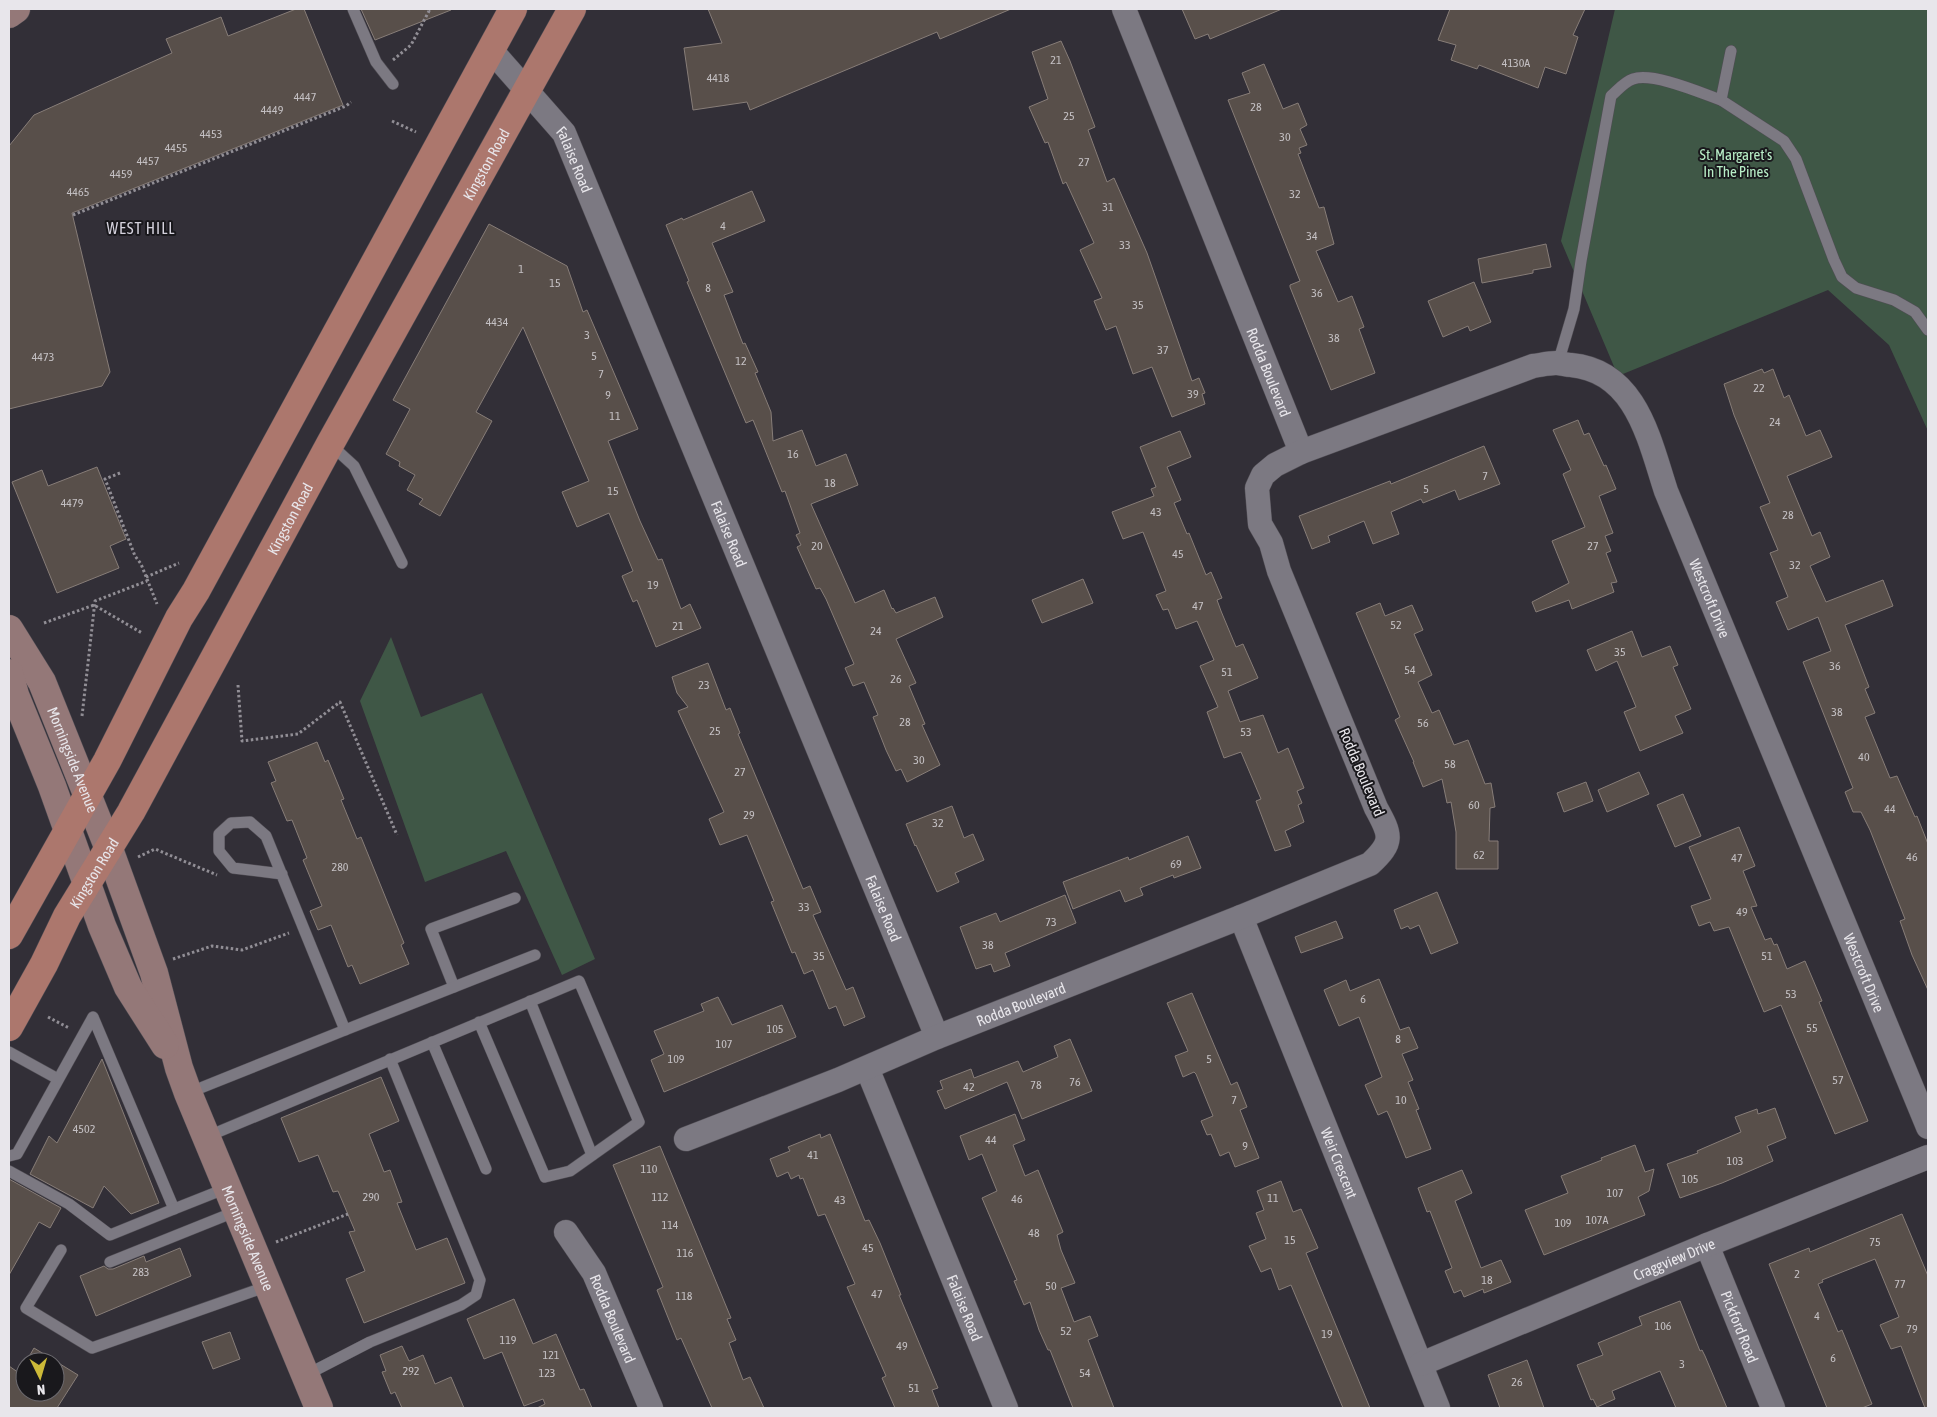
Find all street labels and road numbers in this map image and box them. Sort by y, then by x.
street label: Falaise Road [553,122,596,195]
street label: Kingston Road [459,125,512,203]
street label: Rodda Boulevard [1244,325,1294,419]
street label: Kingston Road [263,480,316,557]
street label: Falaise Road [708,498,751,569]
street label: Westcroft Drive [1686,556,1734,640]
street label: Morningside Avenue [44,704,102,815]
street label: Rodda Boulevard [1336,725,1388,819]
street label: Kingston Road [66,835,122,911]
street label: Falaise Road [863,872,905,944]
street label: Westcroft Drive [1841,931,1888,1015]
street label: Rodda Boulevard [974,979,1068,1029]
street label: Weir Crescent [1318,1125,1361,1201]
street label: Morningside Avenue [219,1183,278,1293]
street label: Craggview Drive [1631,1234,1717,1283]
street label: Rodda Boulevard [587,1272,639,1365]
street label: Falaise Road [944,1272,986,1343]
street label: Pickford Road [1718,1288,1762,1365]

